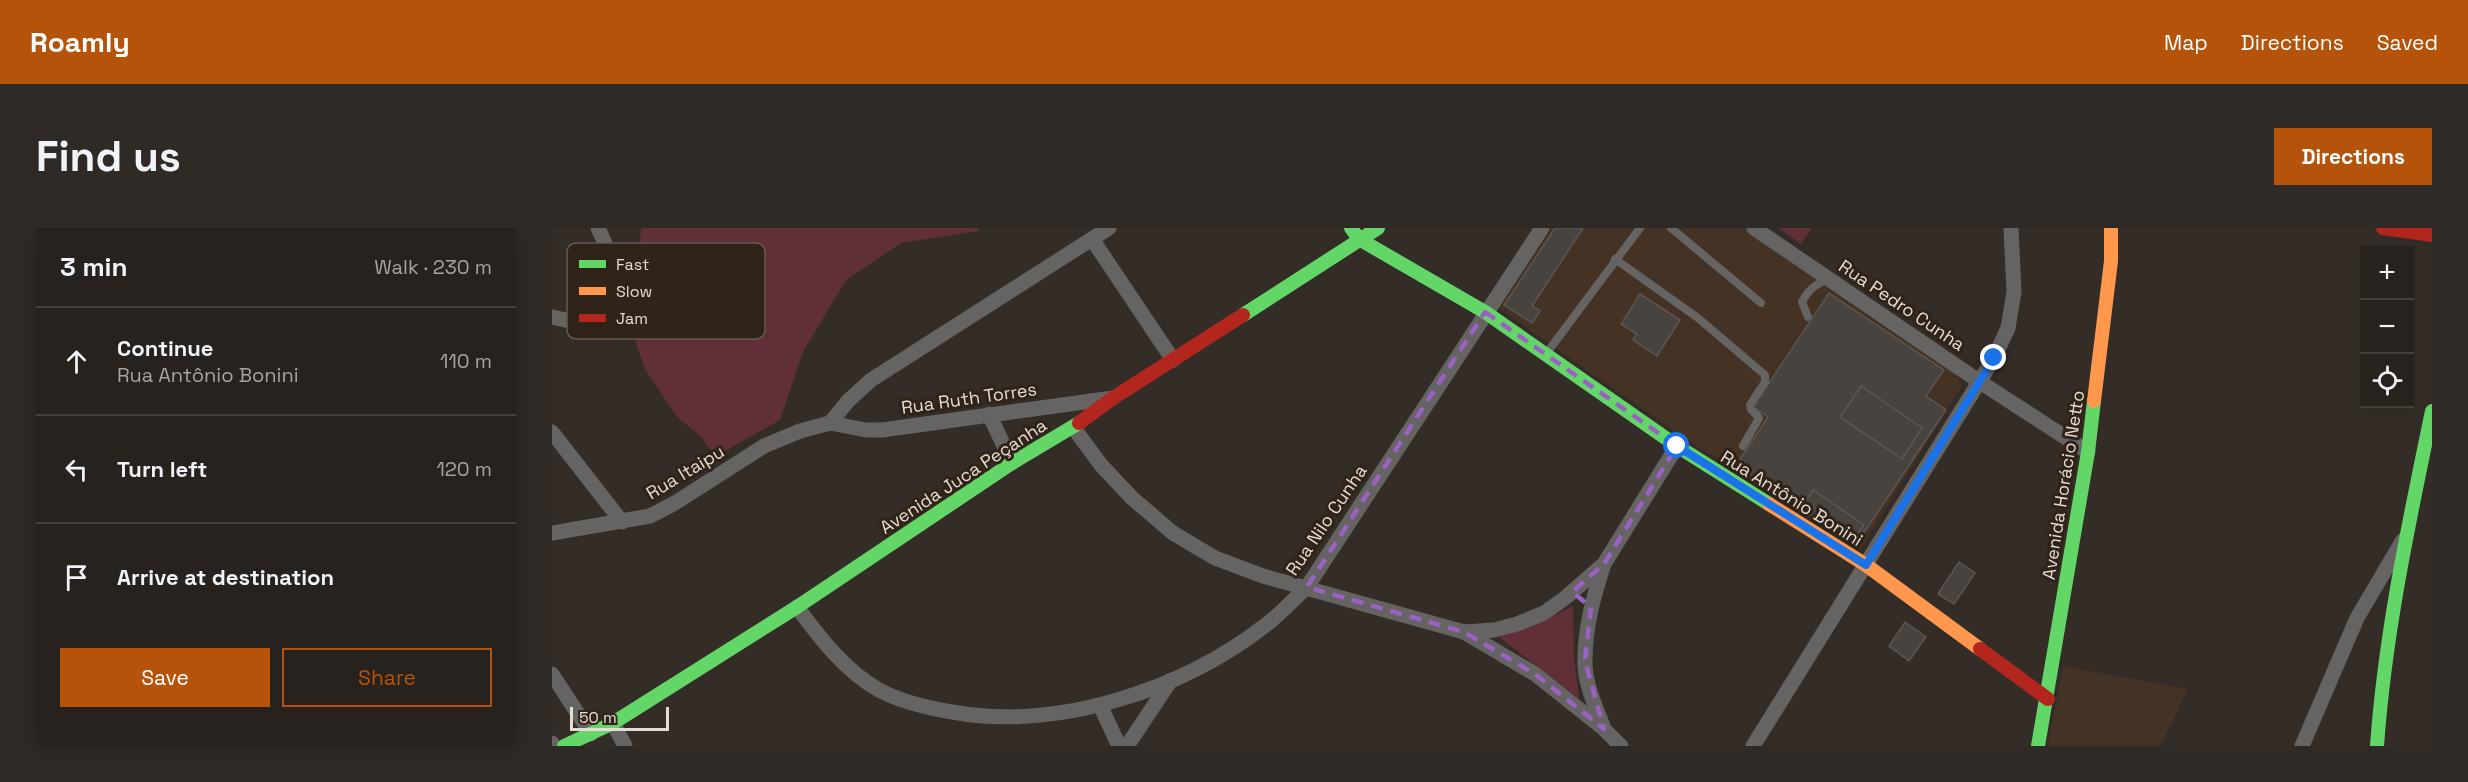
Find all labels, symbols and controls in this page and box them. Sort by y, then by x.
text: Roamly [30,24,130,60]
text: Map [2164,29,2208,56]
text: Directions [2241,29,2344,56]
text: Saved [2377,29,2438,56]
button: Directions [2274,128,2432,185]
text: Find us [36,130,181,183]
legend [567,243,765,339]
map controls [2360,246,2414,408]
button: + [2360,246,2414,300]
text: 3 min [60,250,128,284]
text: Walk · 230 m [374,254,492,280]
text: Fast [616,254,649,275]
street label: Rua Pedro Cunha [1834,254,1970,356]
text: Slow [616,281,652,302]
button: − [2360,300,2414,354]
text: Jam [616,308,648,329]
text: Continue [117,334,213,362]
route end [1980,344,2006,370]
icon: ahead [60,345,93,378]
text: 110 m [440,348,492,374]
button: locate [2360,354,2414,408]
text: Rua Antônio Bonini [117,362,299,388]
street label: Rua Ruth Torres [900,377,1038,419]
street label: Avenida Horácio Netto [2037,389,2089,581]
street label: Avenida Juca Peçanha [875,413,1051,539]
route start [1663,432,1689,458]
street label: Rua Itaipu [642,440,728,504]
street label: Rua Antônio Bonini [1717,445,1867,551]
icon: left [60,453,93,486]
text: Turn left [117,455,207,483]
text: 120 m [436,456,492,482]
street label: Rua Nilo Cunha [1280,460,1372,580]
icon: arrive [60,561,93,594]
text: Arrive at destination [117,563,334,591]
button: Save [60,648,270,707]
button: Share [282,648,492,707]
scale bar [570,704,669,732]
text: 50 m [579,707,617,728]

